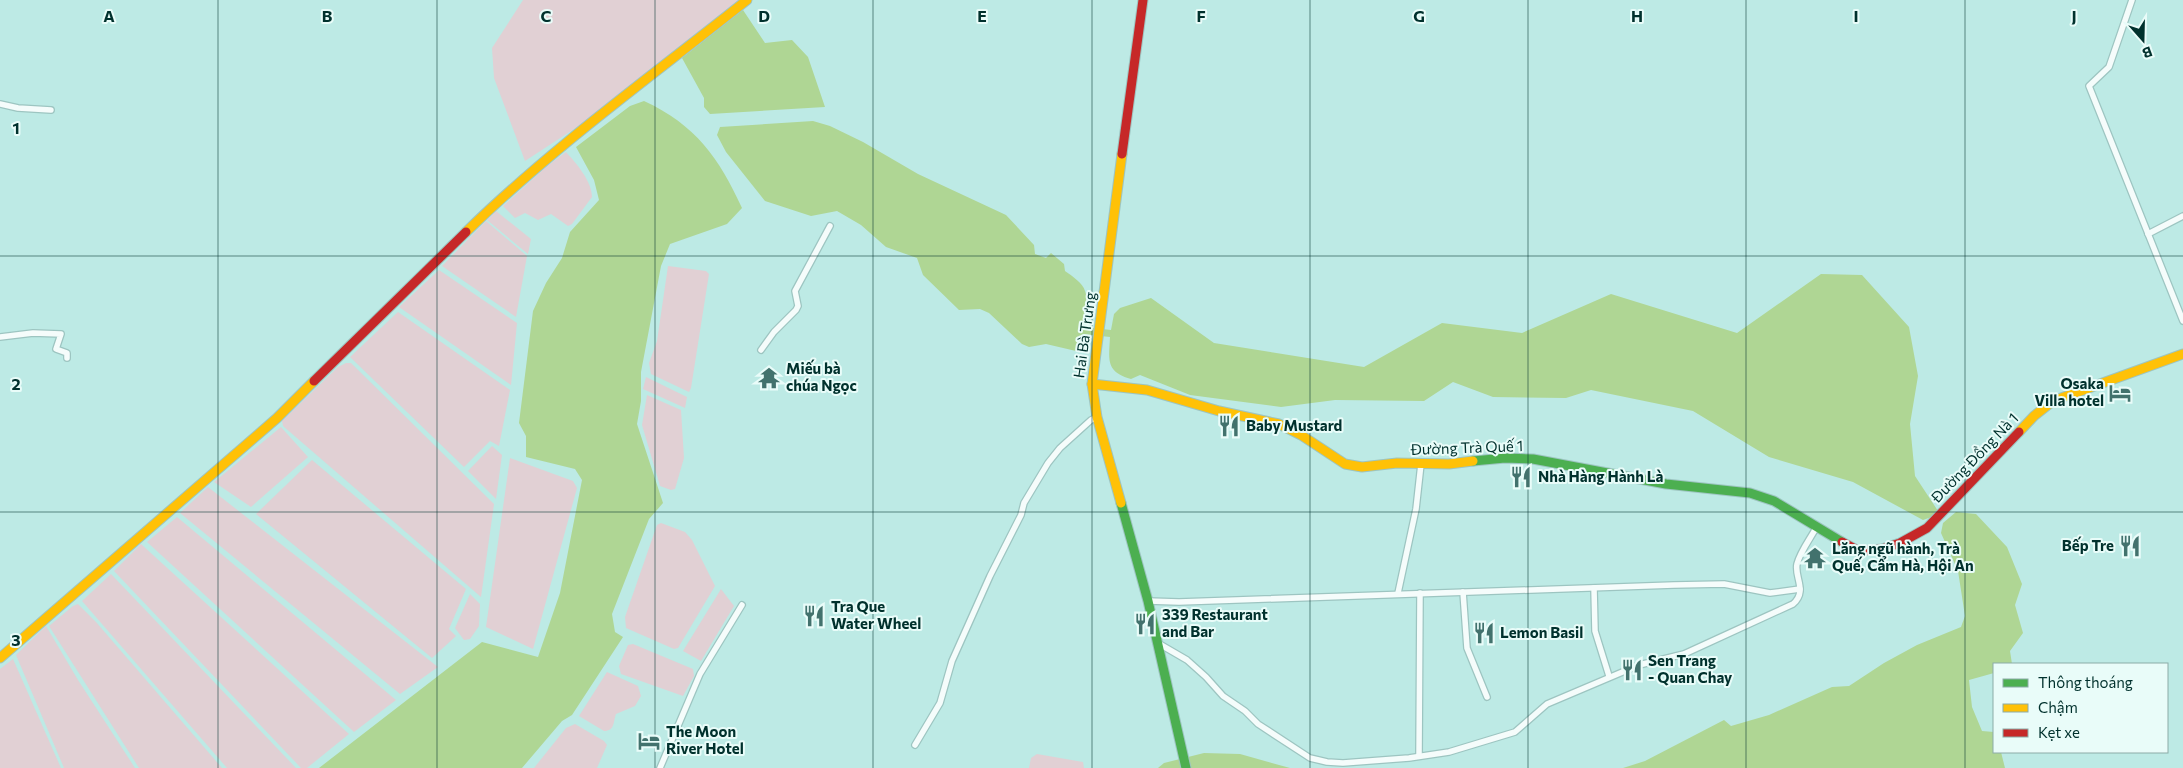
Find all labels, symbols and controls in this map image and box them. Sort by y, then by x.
text: A [103,6,115,25]
text: B [322,6,333,25]
text: C [541,6,552,25]
text: D [758,6,770,25]
text: E [977,6,987,25]
text: F [1196,6,1206,25]
text: G [1413,6,1425,25]
text: H [1631,6,1643,25]
text: I [1853,6,1859,25]
text: J [2071,6,2077,25]
north arrow [2118,15,2168,65]
text: B [2140,43,2155,62]
text: 1 [12,118,20,137]
street label: Hai Bà Trưng [1069,291,1099,379]
place label: Miếu bà chúa Ngọc [786,359,857,395]
temple icon: Miếu bà chúa Ngọc [756,365,782,391]
text: 2 [11,374,21,393]
place label: Osaka Villa hotel [2034,374,2104,409]
hotel icon: Osaka Villa hotel [2107,380,2133,406]
street label: Đường Đồng Nà 1 [1926,409,2022,507]
restaurant icon: Baby Mustard [1216,413,1242,439]
place label: Baby Mustard [1246,416,1342,434]
street label: Đường Trà Quế 1 [1410,436,1523,458]
restaurant icon: Nhà Hàng Hành Là [1508,464,1534,490]
place label: Nhà Hàng Hành Là [1538,467,1663,485]
restaurant icon: Bếp Tre [2117,533,2143,559]
place label: Bếp Tre [2062,536,2114,554]
place label: Lăng ngũ hành, Trà Quế, Cẩm Hà, Hội An [1832,539,1974,575]
temple icon: Lăng ngũ hành, Trà Quế, Cẩm Hà, Hội An [1802,545,1828,571]
place label: Tra Que Water Wheel [831,597,921,632]
restaurant icon: Tra Que Water Wheel [801,603,827,629]
place label: 339 Restaurant and Bar [1162,605,1268,640]
restaurant icon: 339 Restaurant and Bar [1132,611,1158,637]
restaurant icon: Lemon Basil [1471,620,1497,646]
place label: Lemon Basil [1500,623,1583,641]
text: 3 [11,630,21,649]
place label: Sen Trang - Quan Chay [1648,651,1733,686]
restaurant icon: Sen Trang - Quan Chay [1619,657,1645,683]
legend [1993,663,2168,753]
text: Thông thoáng [2038,673,2133,691]
text: Chậm [2038,698,2078,716]
place label: The Moon River Hotel [666,722,744,757]
text: Kẹt xe [2038,723,2080,741]
hotel icon: The Moon River Hotel [636,728,662,754]

